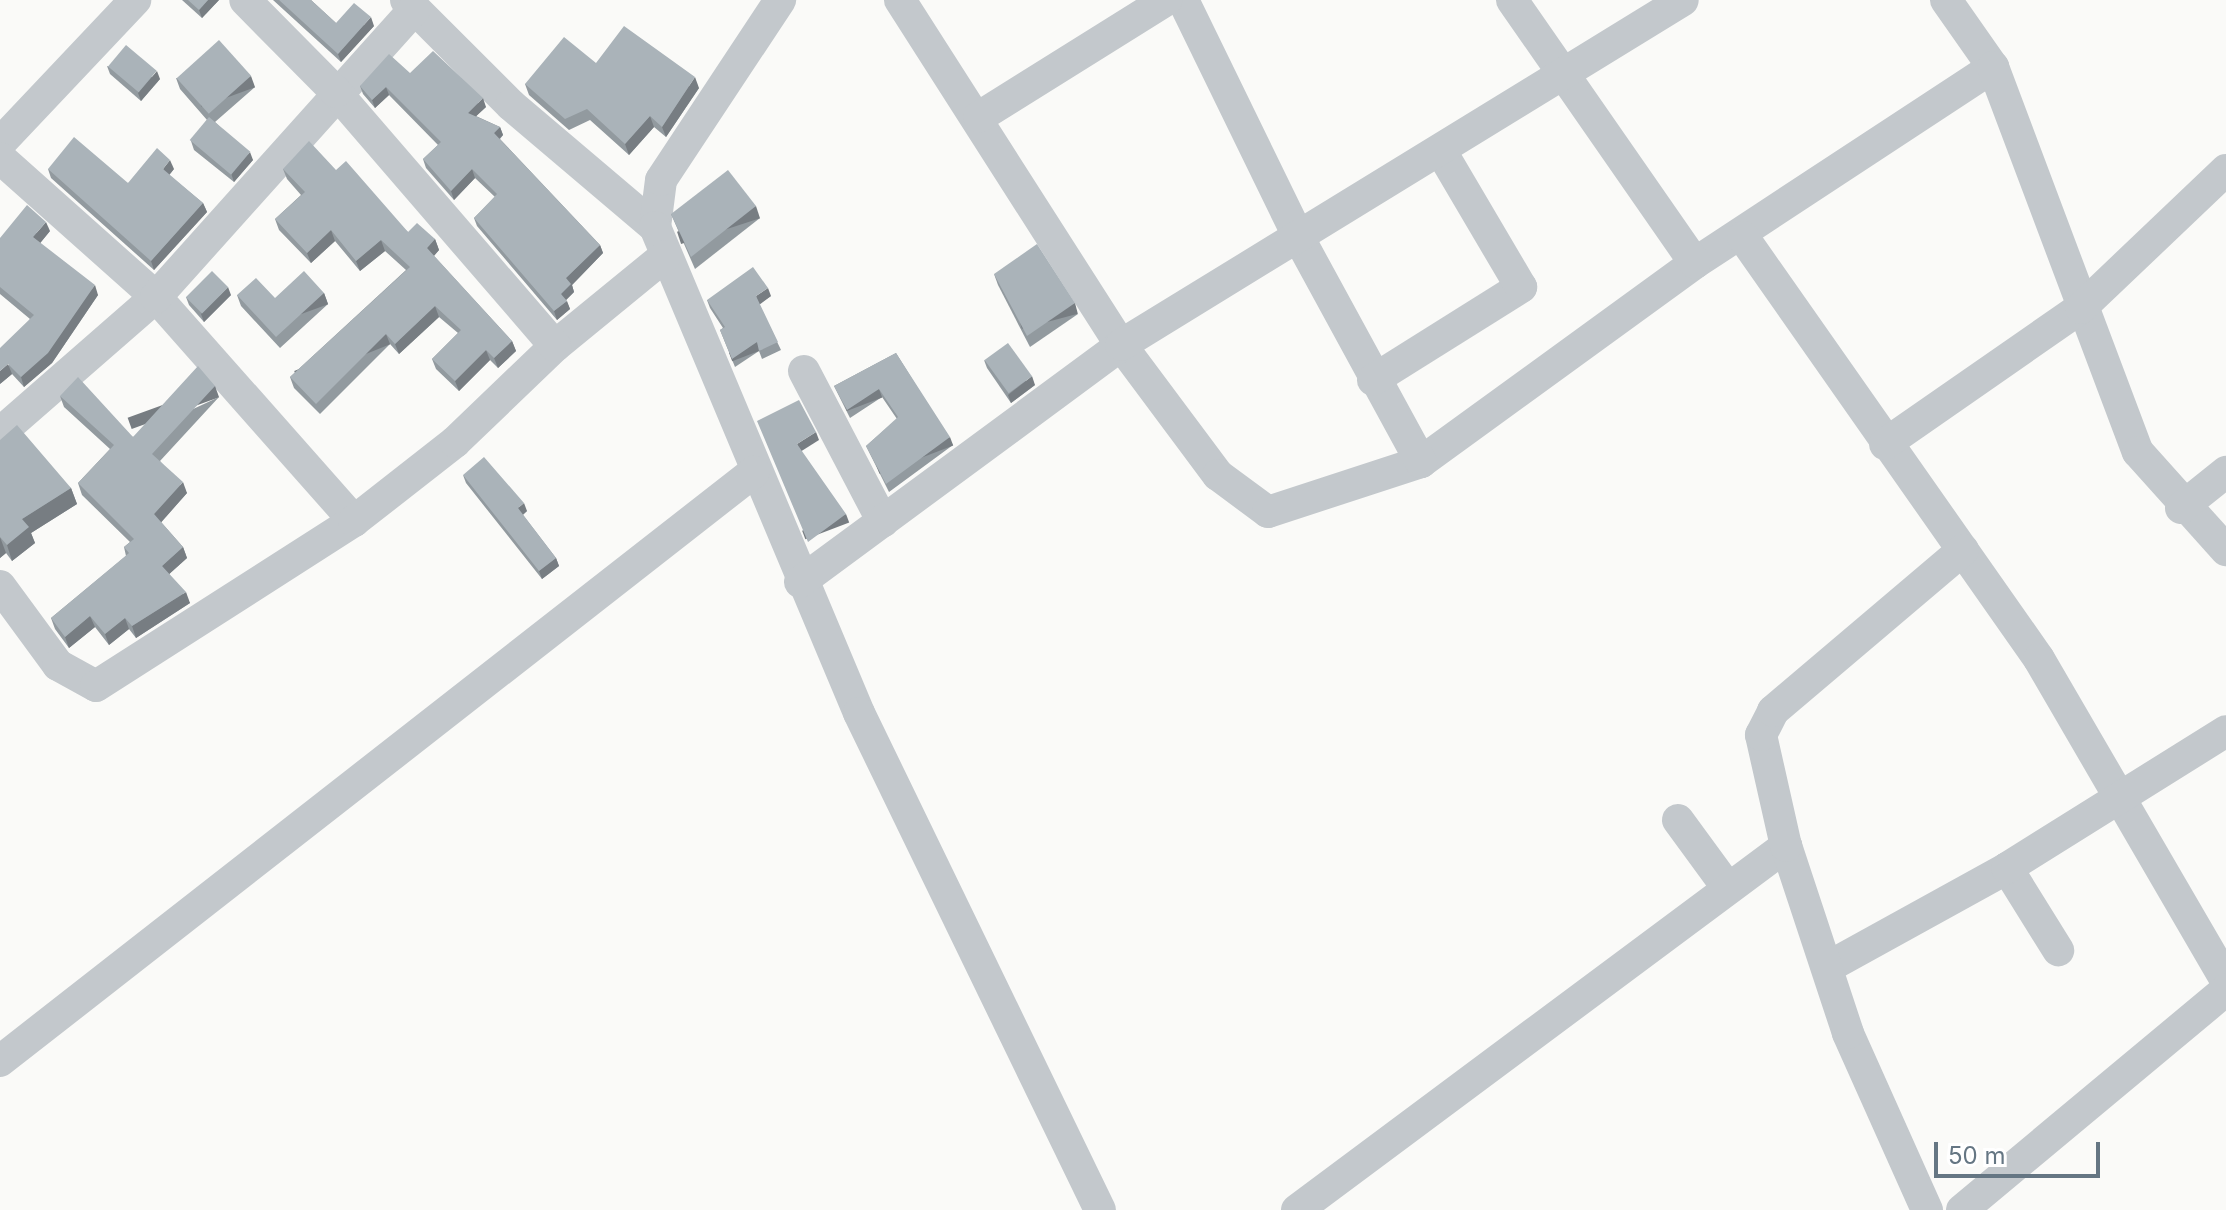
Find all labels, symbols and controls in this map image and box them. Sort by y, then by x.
scale bar [1938,1126,2104,1176]
text: 50 m [1948,1141,2006,1170]

